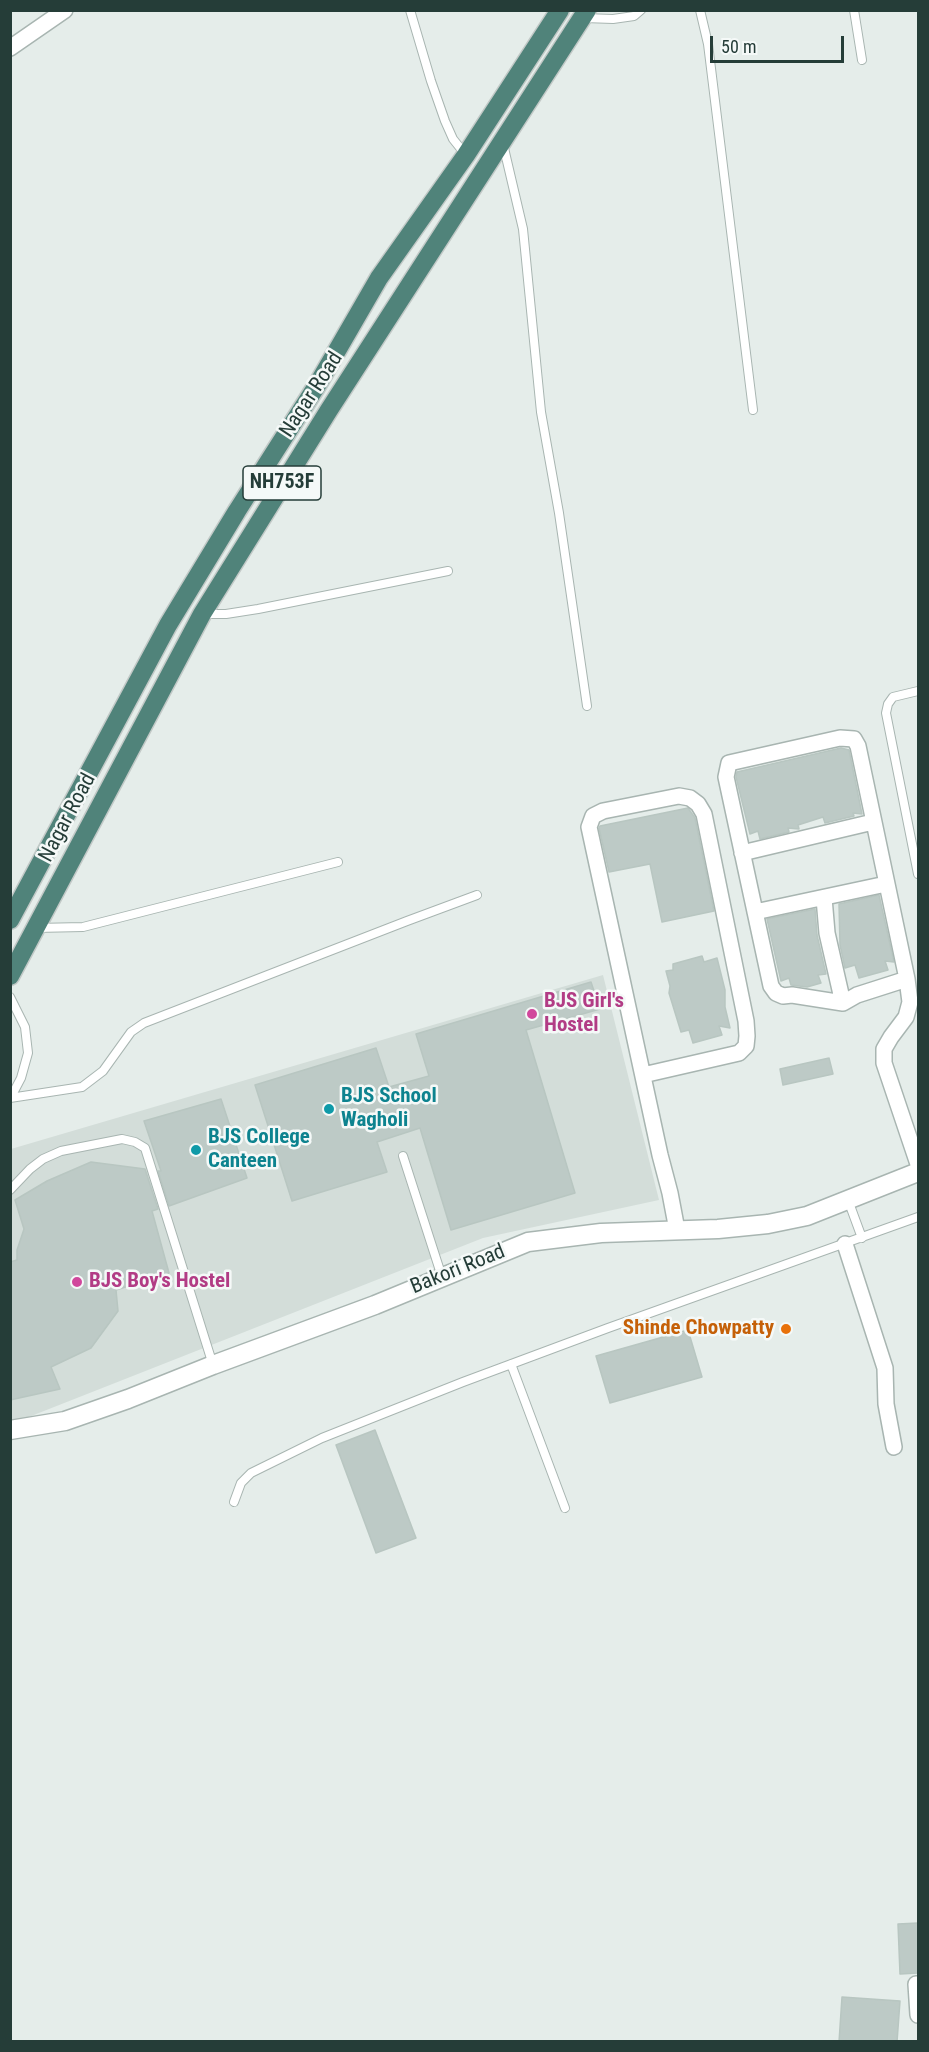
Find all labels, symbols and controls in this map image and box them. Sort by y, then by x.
scale bar [713,24,846,62]
text: 50 m [721,36,756,57]
street label: Nagar Road [275,348,349,442]
road number: NH753F [243,466,321,500]
street label: Nagar Road [34,769,102,867]
place label: BJS Girl's Hostel [544,989,624,1039]
marker: BJS Girl's Hostel [525,1007,539,1021]
place label: BJS School Wagholi [341,1084,437,1134]
marker: BJS School Wagholi [322,1102,336,1116]
place label: BJS College Canteen [208,1125,310,1175]
marker: BJS College Canteen [189,1143,203,1157]
street label: Bakori Road [407,1240,509,1300]
place label: BJS Boy's Hostel [89,1269,230,1295]
marker: BJS Boy's Hostel [70,1275,84,1289]
place label: Shinde Chowpatty [623,1316,774,1342]
marker: Shinde Chowpatty [779,1322,793,1336]

